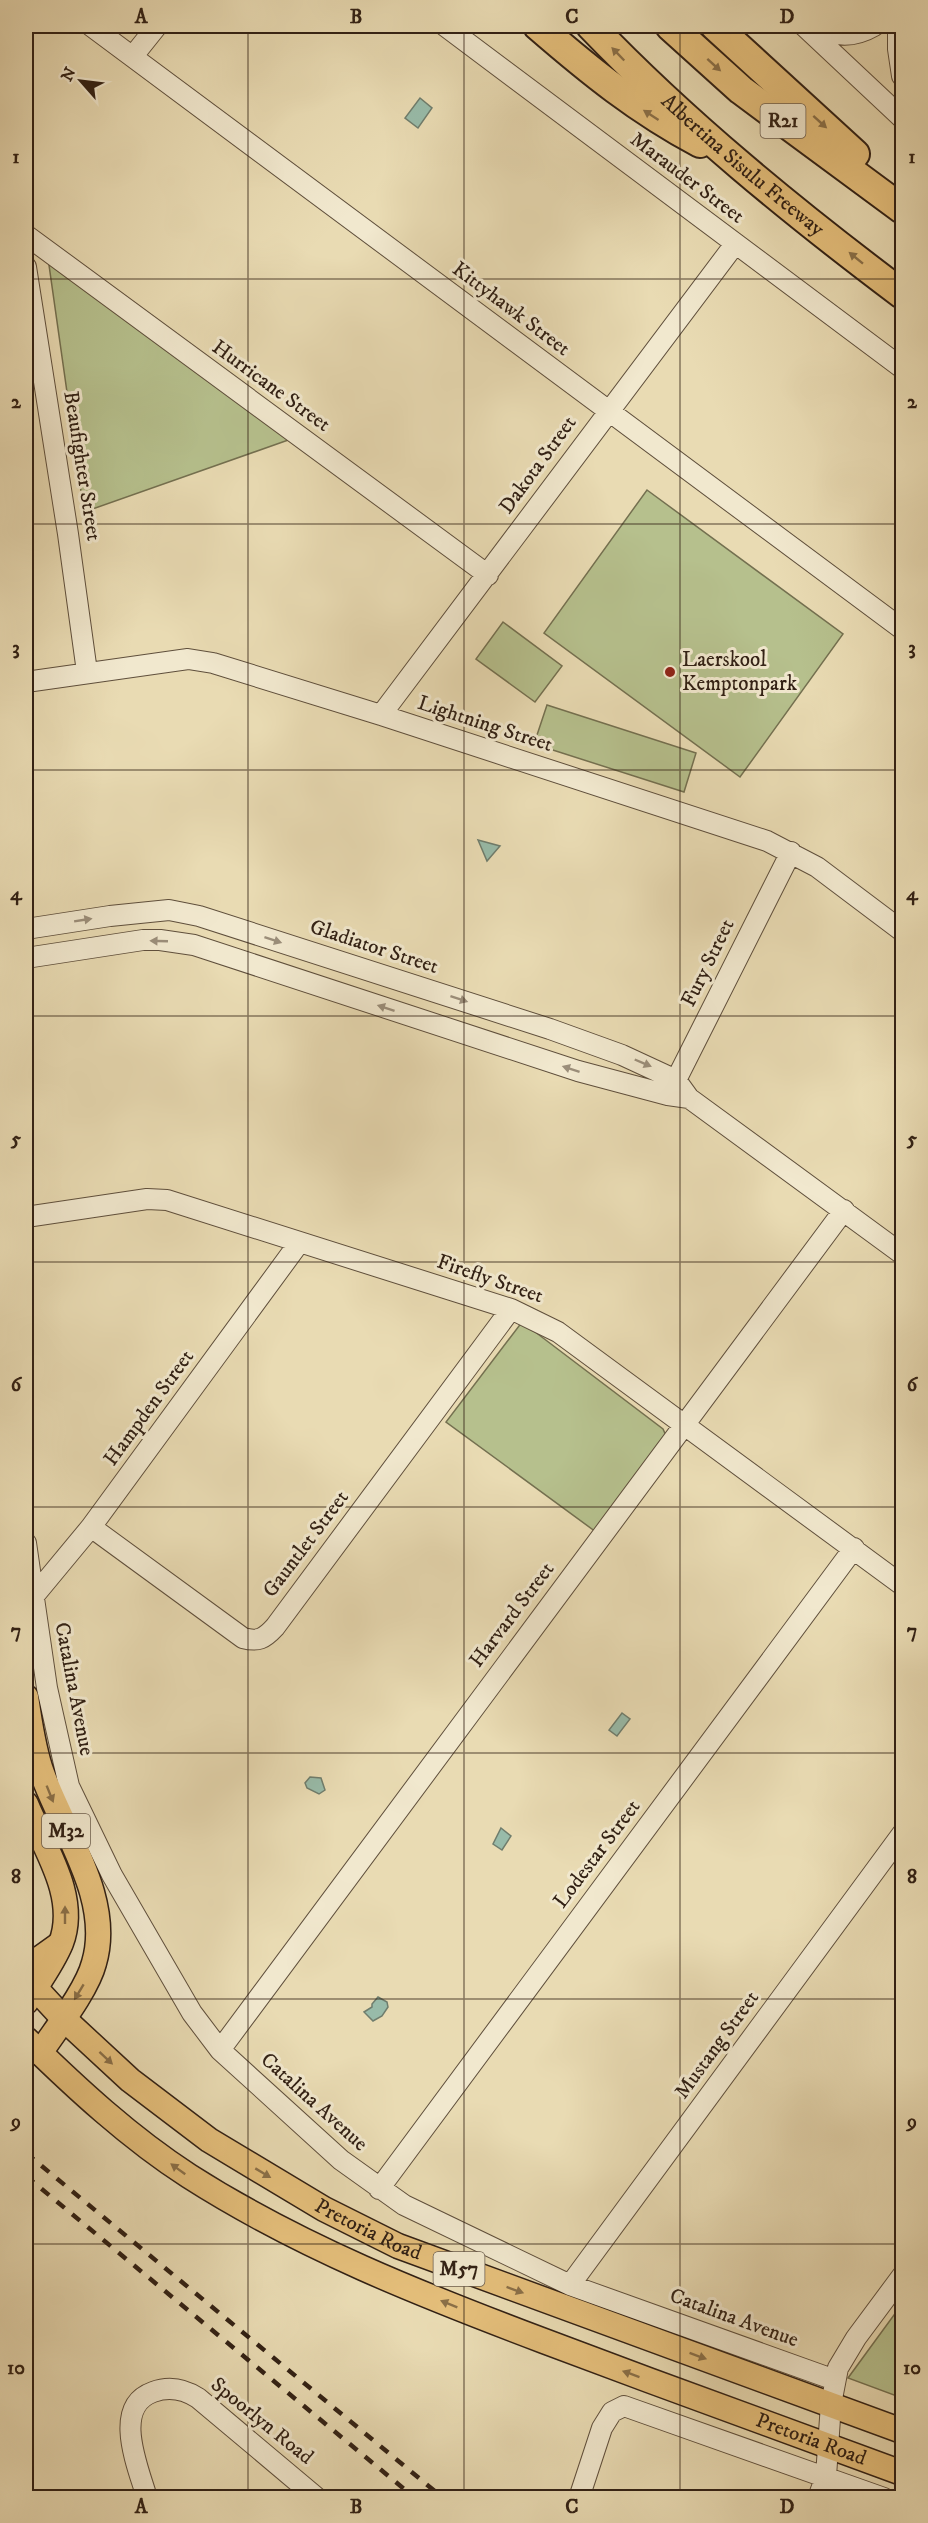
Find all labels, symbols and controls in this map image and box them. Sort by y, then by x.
text: A [134,5,149,30]
text: B [350,5,362,30]
text: C [565,5,579,30]
text: D [780,5,795,30]
one-way arrow [611,46,625,61]
north arrow [51,51,111,111]
one-way arrow [706,58,721,72]
text: N [57,64,81,85]
street label: Albertina Sisulu Freeway [655,88,830,243]
road number: R21 [760,104,806,138]
one-way arrow [642,110,659,121]
one-way arrow [812,115,827,128]
street label: Marauder Street [625,127,749,230]
text: 1 [12,145,20,170]
text: 1 [908,145,916,170]
one-way arrow [848,252,864,265]
street label: Kittyhawk Street [447,256,575,362]
street label: Hurricane Street [207,334,336,438]
street label: Beaufighter Street [57,389,107,543]
text: 2 [11,390,22,415]
text: 2 [907,390,918,415]
street label: Dakota Street [494,411,582,519]
text: 3 [12,636,20,661]
text: 3 [908,636,916,661]
place label: Laerskool Kemptonpark [682,647,798,697]
marker: Laerskool Kemptonpark [663,665,677,679]
street label: Lightning Street [414,690,556,758]
text: 4 [10,882,23,907]
text: 4 [906,882,919,907]
street label: Gladiator Street [306,914,442,980]
one-way arrow [74,915,93,924]
street label: Fury Street [676,915,740,1011]
one-way arrow [150,936,169,945]
one-way arrow [264,936,282,945]
one-way arrow [450,995,468,1005]
one-way arrow [377,1002,395,1012]
one-way arrow [635,1059,652,1068]
one-way arrow [562,1064,580,1073]
text: 5 [10,1127,21,1152]
text: 5 [906,1127,917,1152]
street label: Firefly Street [433,1249,547,1309]
street label: Hampden Street [98,1345,200,1471]
text: 6 [11,1373,23,1398]
text: 6 [907,1373,919,1398]
street label: Gauntlet Street [257,1485,355,1603]
street label: Harvard Street [464,1557,560,1673]
text: 7 [11,1619,21,1644]
text: 7 [907,1619,917,1644]
street label: Catalina Avenue [48,1620,100,1758]
one-way arrow [46,1785,56,1803]
street label: Lodestar Street [548,1794,646,1913]
road number: M32 [42,1814,90,1848]
text: 8 [11,1865,21,1890]
text: 8 [907,1865,917,1890]
one-way arrow [60,1905,70,1924]
one-way arrow [74,1984,85,2000]
street label: Mustang Street [669,1986,765,2104]
street label: Catalina Avenue [255,2047,373,2157]
one-way arrow [99,2050,113,2064]
text: 9 [9,2110,21,2135]
text: 9 [905,2110,917,2135]
one-way arrow [171,2163,186,2175]
one-way arrow [255,2167,271,2178]
street label: Pretoria Road [310,2193,426,2267]
road number: M57 [434,2252,484,2286]
street label: Catalina Avenue [666,2283,802,2353]
one-way arrow [506,2285,524,2295]
one-way arrow [439,2299,457,2309]
one-way arrow [690,2352,708,2362]
text: 10 [7,2356,25,2381]
text: 10 [903,2356,921,2381]
one-way arrow [622,2369,640,2378]
street label: Spoorlyn Road [205,2372,319,2471]
street label: Pretoria Road [752,2407,870,2472]
text: A [134,2495,149,2520]
text: B [350,2495,362,2520]
text: C [565,2495,579,2520]
text: D [780,2495,795,2520]

